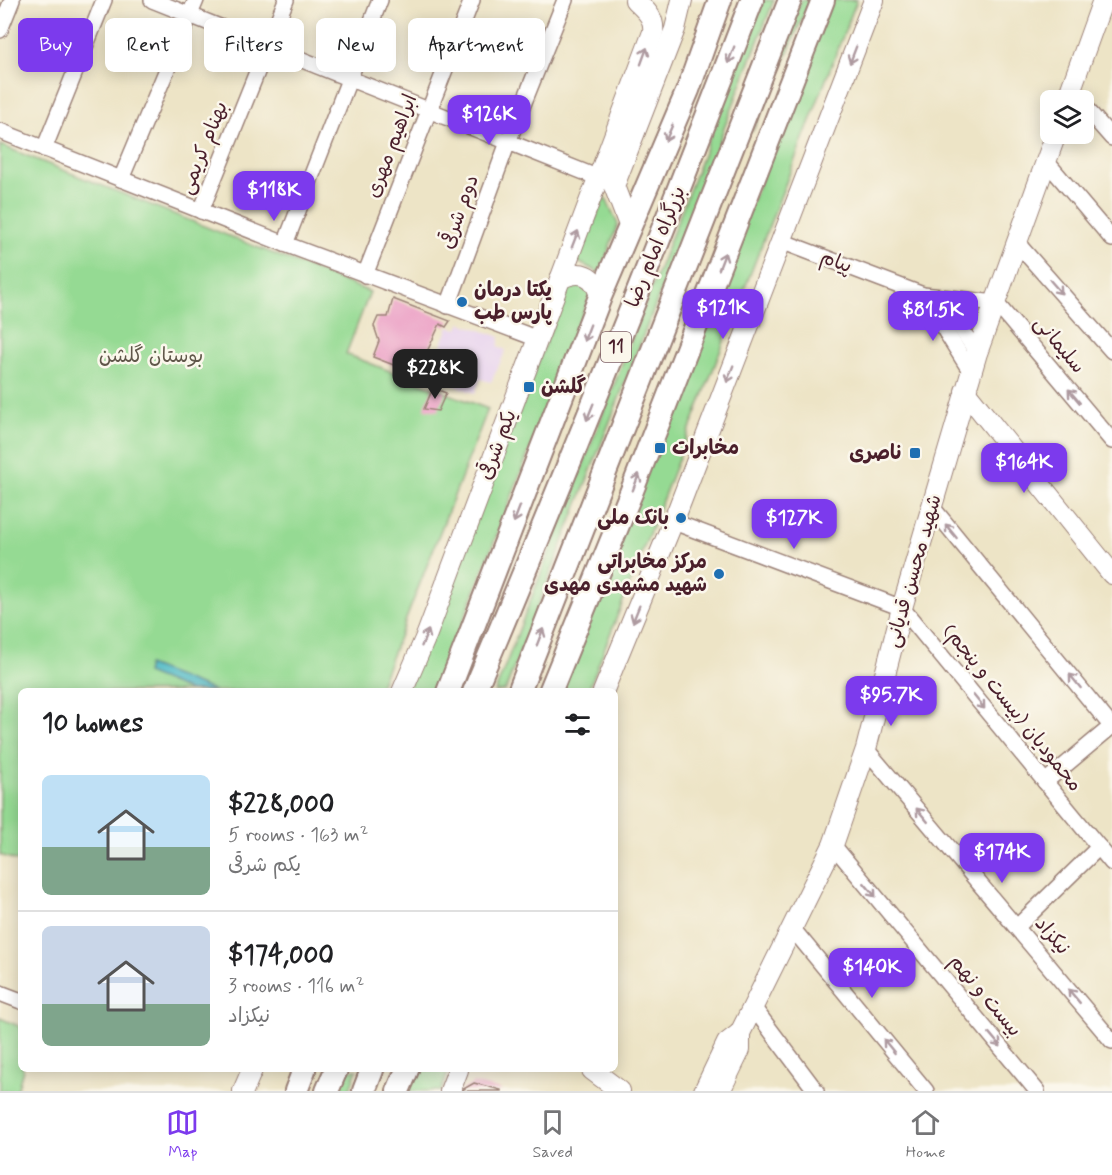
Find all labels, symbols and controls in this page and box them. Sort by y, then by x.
chip: Buy [18,18,93,72]
chip: Rent [105,18,192,72]
chip: Filters [204,18,304,72]
chip: New [316,18,396,72]
chip: Apartment [408,18,545,72]
one-way arrow [725,45,736,63]
one-way arrow [847,45,858,63]
one-way arrow [639,48,650,66]
street label: ابراهیم مهری [360,90,424,202]
map controls [1040,90,1094,144]
button: layers [1040,90,1094,144]
pin: $126K [447,95,531,146]
street label: بهنام کریمی [173,97,236,199]
text: $126K [462,101,516,128]
one-way arrow [663,123,674,142]
pin: $118K [232,171,316,222]
street label: دوم شرقی [433,171,487,253]
text: $118K [247,177,301,204]
street label: بزرگراه امام رضا [619,182,693,312]
one-way arrow [570,230,581,249]
street label: پیام [816,244,856,280]
one-way arrow [717,252,728,271]
place label: یکتا درمان پارس طب [474,277,552,327]
one-way arrow [1049,279,1063,294]
pin: $121K [681,289,765,340]
pin: $81.5K [884,291,982,342]
marker: یکتا درمان پارس طب [455,295,469,309]
text: $121K [696,295,750,322]
text: $81.5K [902,297,964,324]
street label: سلیمانی [1027,311,1091,379]
one-way arrow [581,323,592,341]
road number: 11 [601,332,631,362]
park label: بوستان گلشن [99,343,203,370]
pin: $228K [393,349,477,400]
text: $228K [406,355,464,382]
one-way arrow [724,364,735,383]
place label: گلشن [541,374,586,401]
marker: گلشن [522,380,536,394]
one-way arrow [1068,388,1081,404]
one-way arrow [584,402,595,421]
street label: یکم شرقی [471,406,524,484]
place label: مخابرات [672,435,739,462]
place label: ناصری [849,440,903,467]
marker: مخابرات [653,441,667,455]
pin: $164K [982,443,1066,494]
marker: ناصری [908,446,922,460]
text: $164K [995,449,1053,476]
one-way arrow [631,473,642,492]
street label: شهید محسن قدیانی [879,491,949,651]
pin: $127K [752,499,836,550]
one-way arrow [510,505,521,523]
place label: بانک ملی [597,505,669,532]
text: $127K [766,505,822,532]
marker: بانک ملی [674,511,688,525]
one-way arrow [945,523,958,539]
place label: مرکز مخابراتی شهید مشهدی مهدی [544,549,707,599]
marker: مرکز مخابراتی شهید مشهدی مهدی [712,567,726,581]
one-way arrow [630,604,641,623]
street label: محمودیان (بیست و پنجم) [936,618,1088,798]
one-way arrow [535,628,546,647]
one-way arrow [420,629,431,647]
one-way arrow [1068,674,1082,689]
pin: $95.7K [842,676,940,727]
text: $95.7K [860,682,922,709]
one-way arrow [972,694,986,709]
text: 10 homes [42,707,143,741]
icon: filters [561,708,594,741]
text: $228,000 [228,788,334,822]
icon: home [90,799,162,871]
one-way arrow [916,807,929,823]
text: 5 rooms · 163 m² [228,822,368,849]
pin: $174K [960,833,1044,884]
text: $174K [974,839,1030,866]
text: یکم شرقی [228,852,301,879]
one-way arrow [863,882,877,897]
street label: نیکزاد [1028,911,1076,961]
text: $174,000 [228,939,334,973]
pin: $140K [830,948,914,999]
street label: بیست و نهم [943,949,1027,1043]
icon: home [90,950,162,1022]
text: $140K [843,954,901,981]
text: 3 rooms · 116 m² [228,973,364,1000]
one-way arrow [1068,988,1081,1004]
text: نیکزاد [228,1003,270,1030]
one-way arrow [988,1032,1001,1048]
one-way arrow [882,1038,895,1054]
tab: Map [166,1106,199,1163]
tab: Saved [532,1106,573,1163]
tab: Home [906,1106,946,1163]

